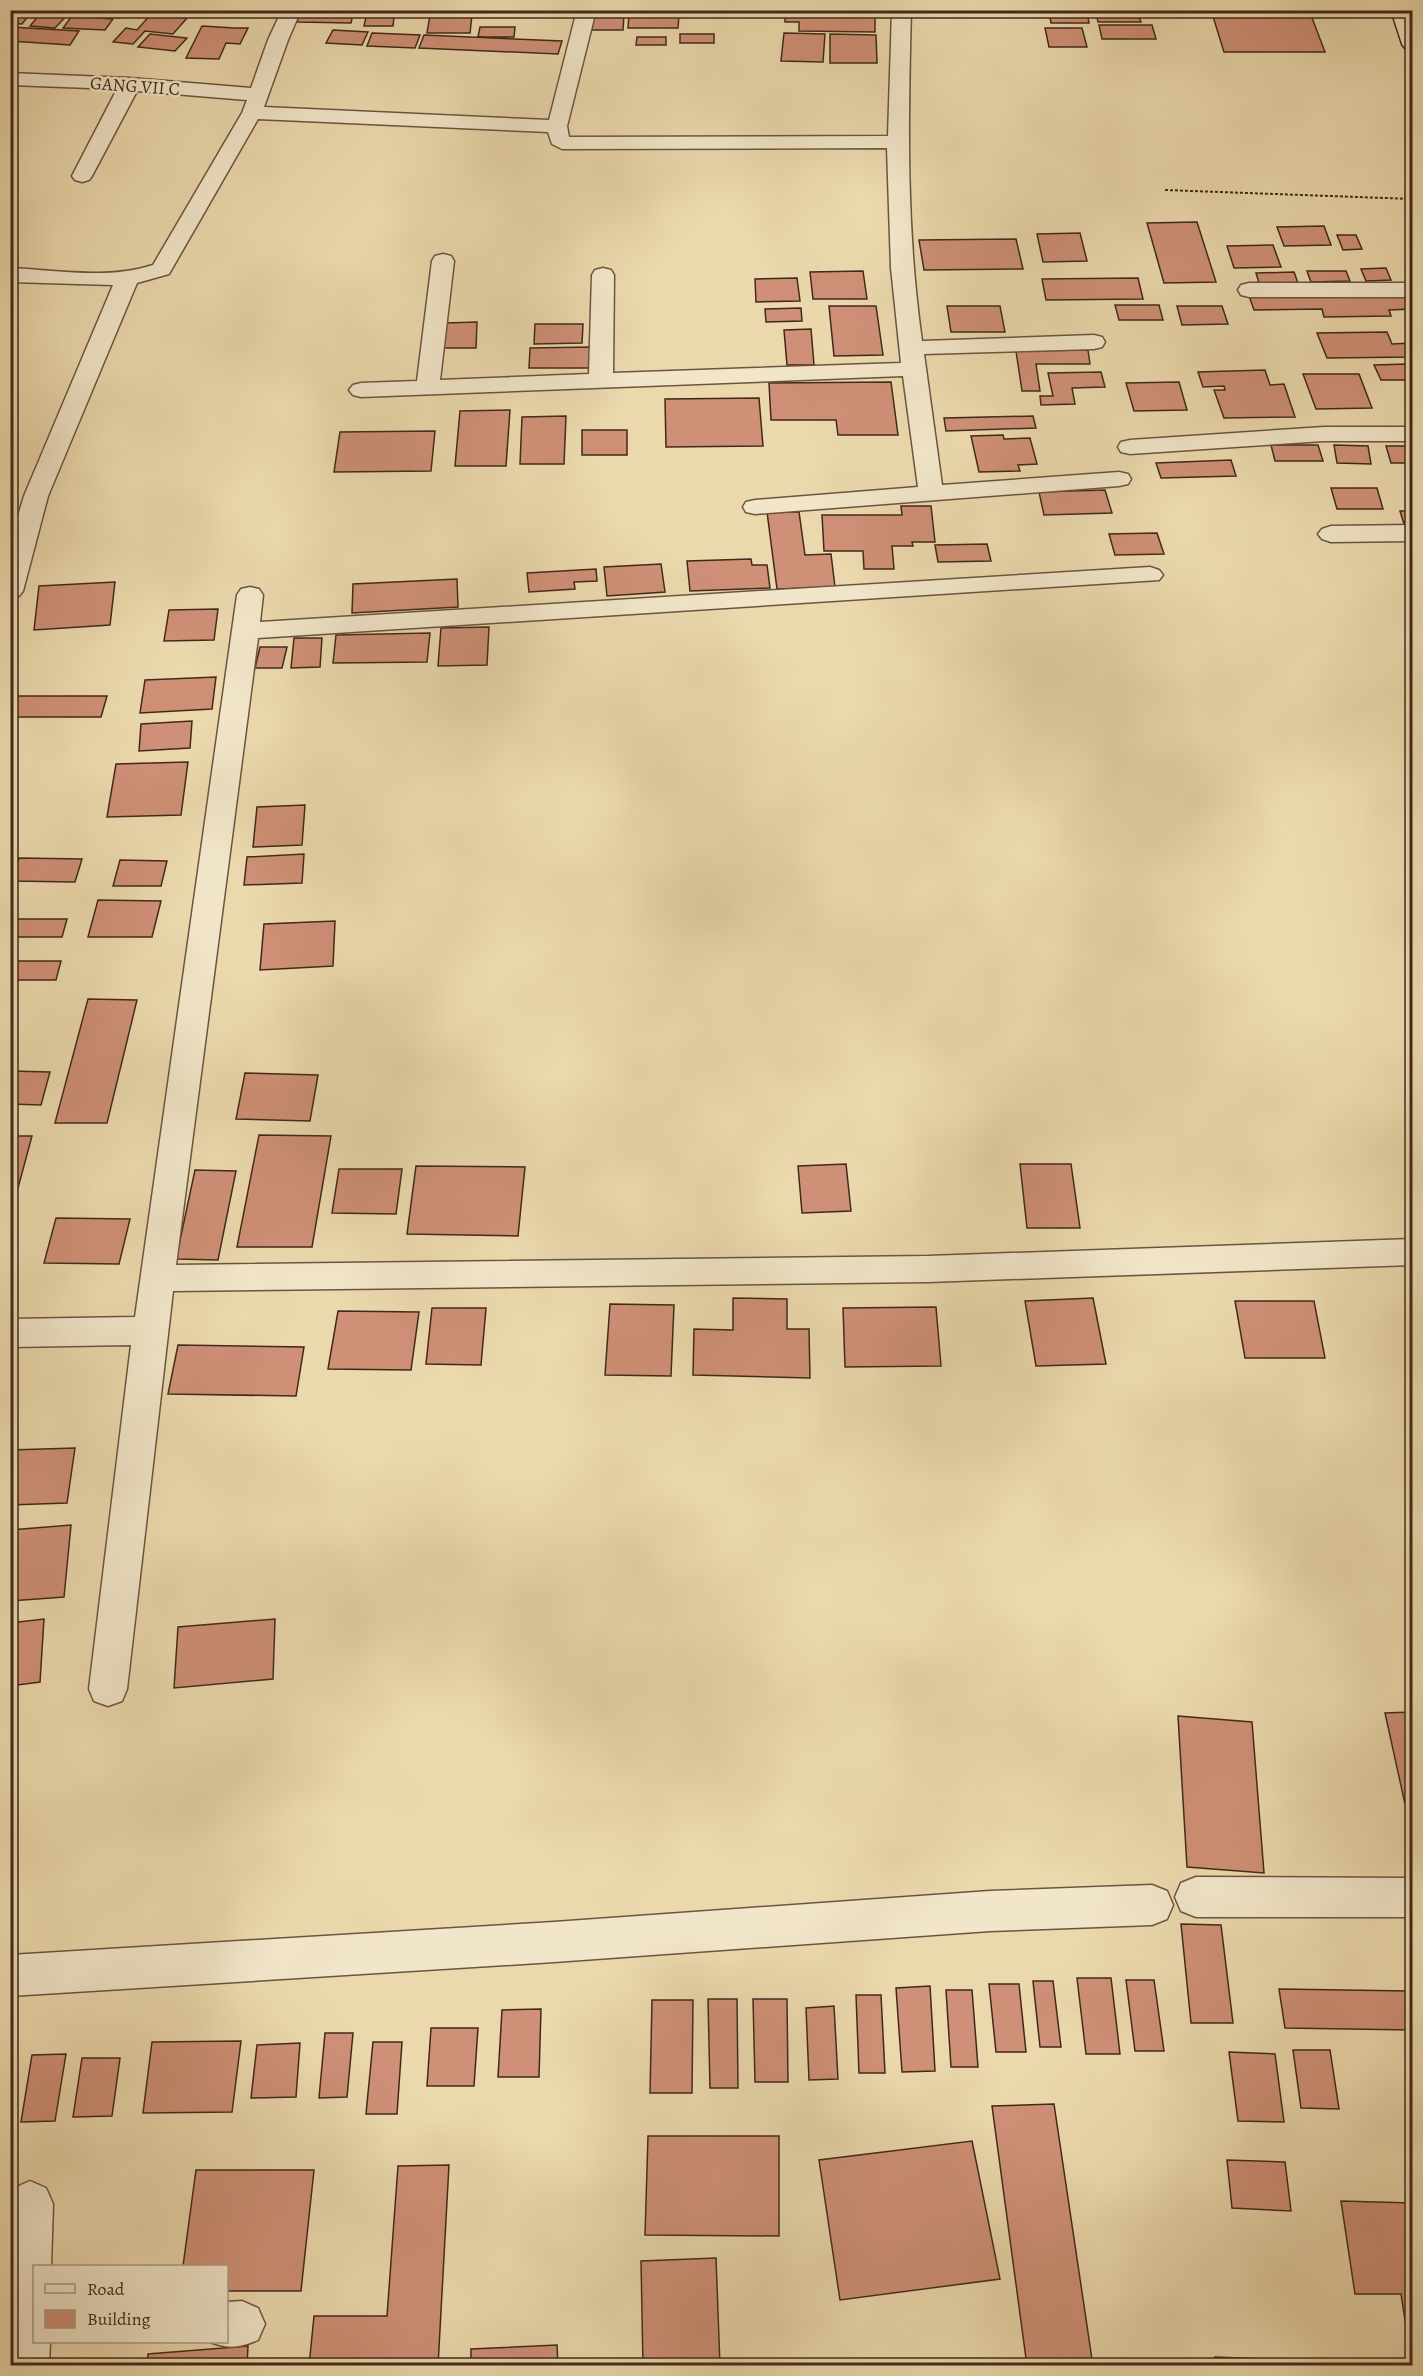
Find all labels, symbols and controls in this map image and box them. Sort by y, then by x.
street label: GANG VII C [89,71,181,101]
legend [33,2265,228,2343]
text: Road [87,2277,125,2301]
text: Building [87,2307,151,2331]

